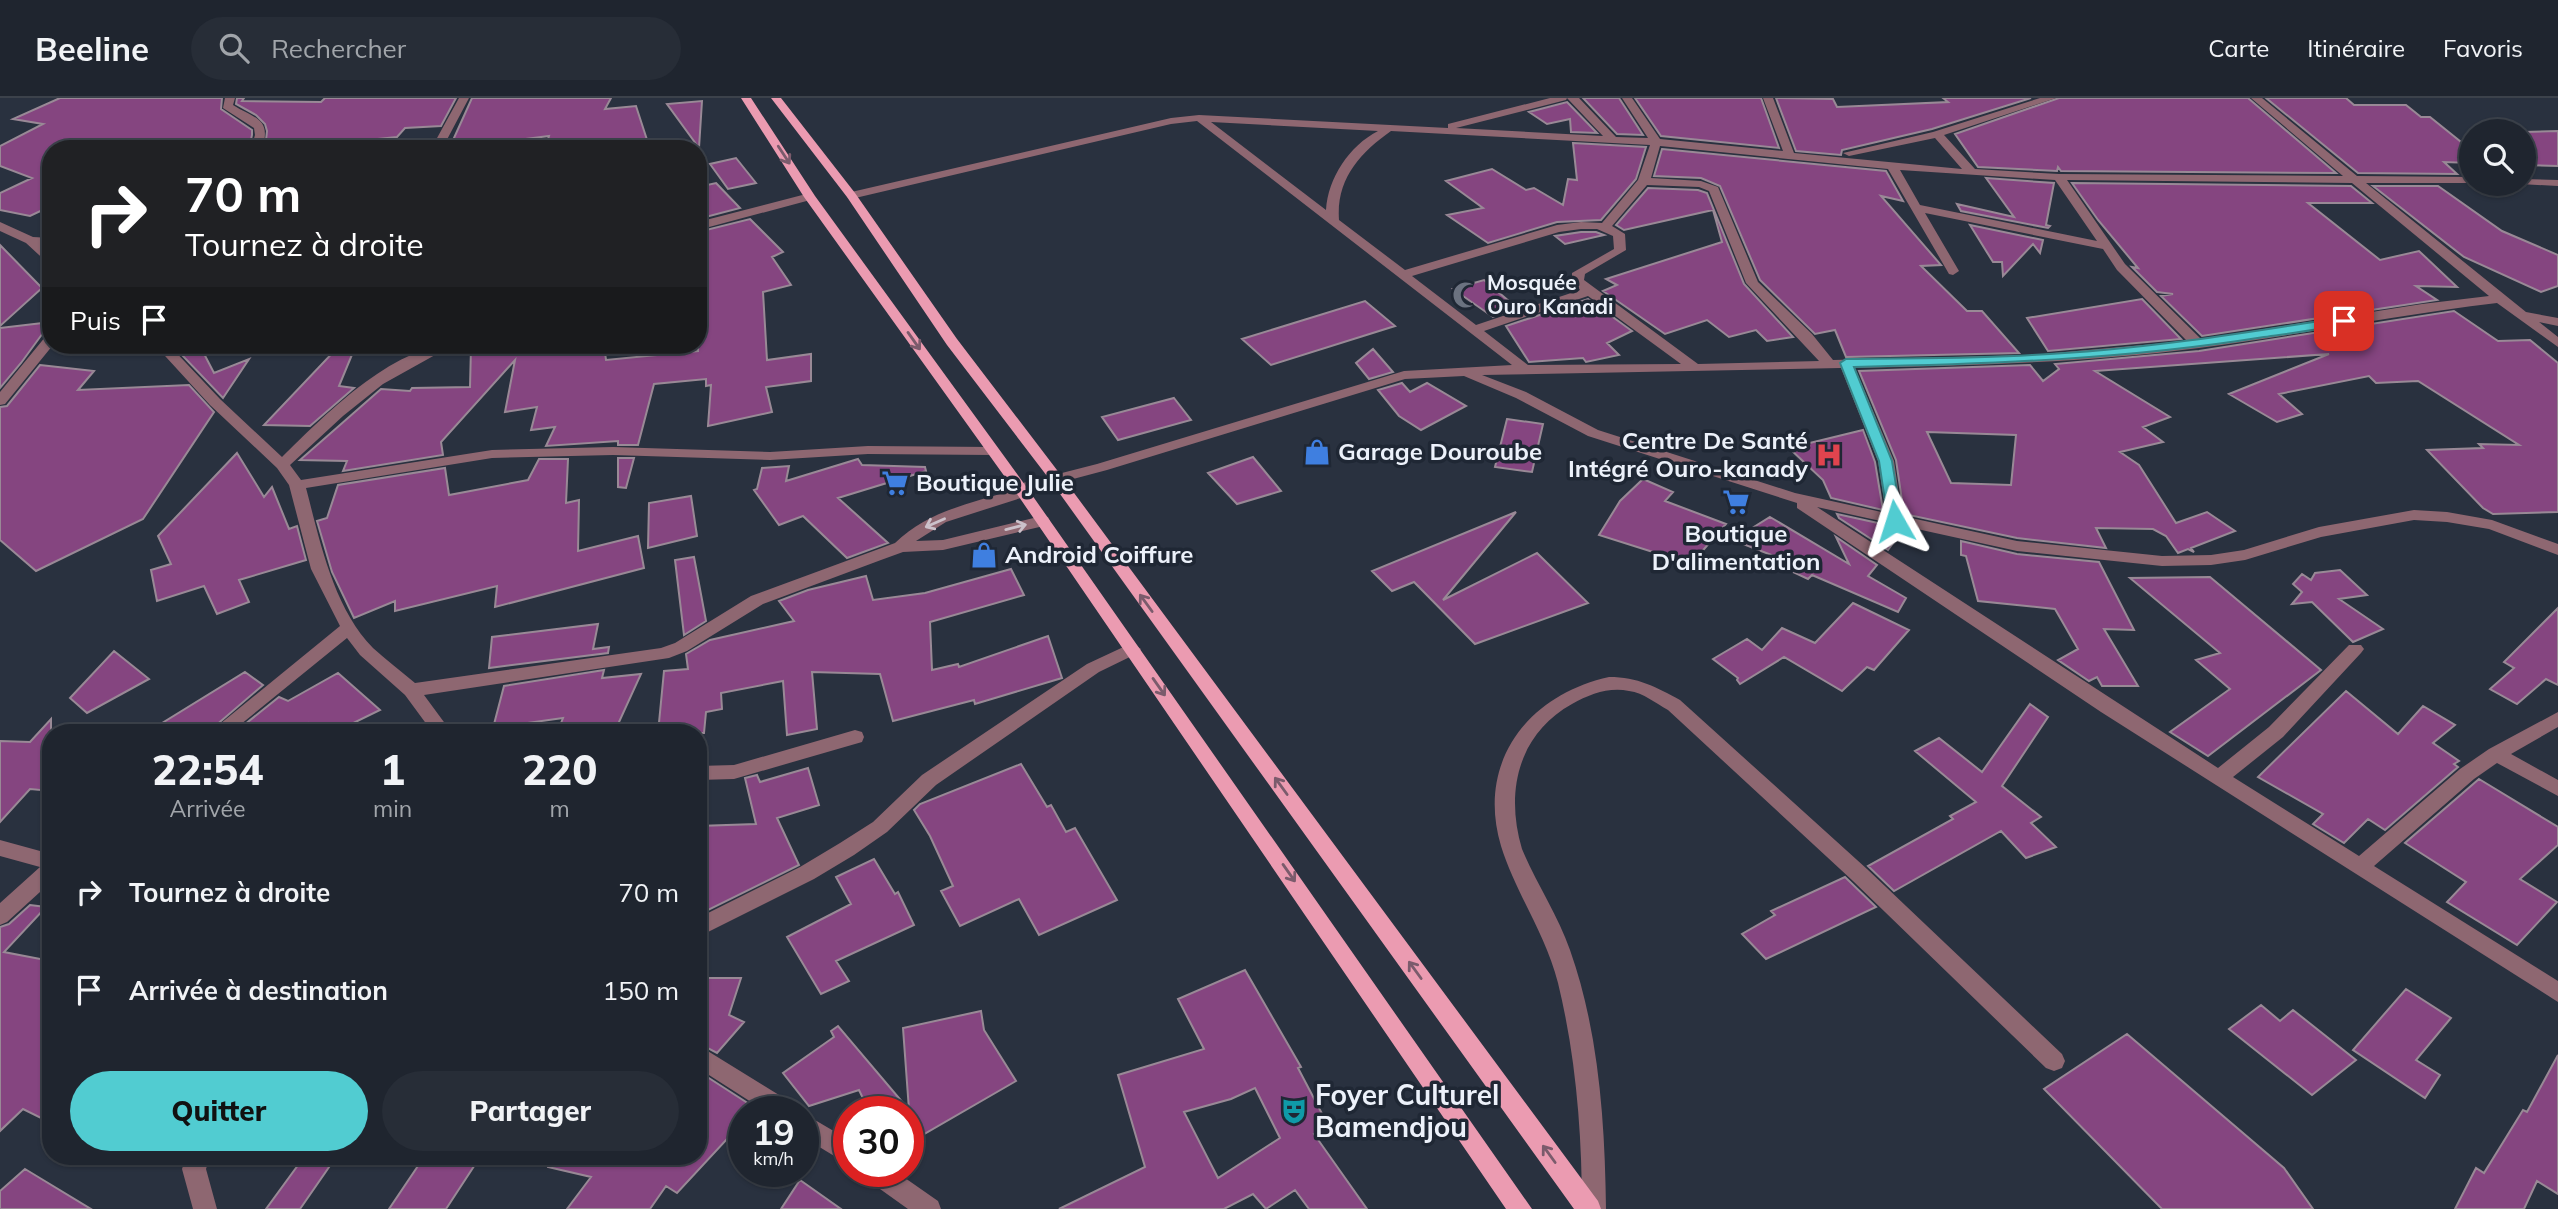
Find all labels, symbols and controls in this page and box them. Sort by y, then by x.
search box [191,17,681,80]
text: Beeline [35,28,149,69]
icon: search [215,29,253,67]
text: Rechercher [271,32,406,65]
text: Carte [2208,33,2269,63]
text: Itinéraire [2307,33,2405,63]
text: Favoris [2443,33,2523,63]
map controls [2459,119,2536,196]
button: search [2459,119,2536,196]
one-way arrow [776,145,791,164]
text: 70 m [185,163,301,224]
icon: right [70,168,161,259]
text: Tournez à droite [185,224,424,264]
place label: Mosquée Ouro Kanadi [1487,269,1614,319]
mosque icon: Mosquée Ouro Kanadi [1451,280,1481,310]
pin [2314,291,2374,351]
icon: arrive [135,301,173,339]
icon: arrive [2325,302,2363,340]
text: Puis [70,304,121,337]
one-way arrow [907,331,922,350]
place label: Centre De Santé Intégré Ouro-kanady [1568,425,1809,483]
place label: Garage Douroube [1338,436,1542,466]
shop icon: Garage Douroube [1302,437,1332,467]
hospital icon: Centre De Santé Intégré Ouro-kanady [1814,440,1844,470]
place label: Boutique Julie [916,467,1074,497]
supermarket icon: Boutique Julie [880,468,910,498]
position arrow [1858,484,1932,558]
supermarket icon: Boutique D'alimentation [1721,487,1751,517]
one-way arrow [925,517,946,530]
place label: Boutique D'alimentation [1652,518,1820,576]
one-way arrow [1004,520,1026,533]
place label: Android Coiffure [1005,539,1193,569]
shop icon: Android Coiffure [969,540,999,570]
one-way arrow [1139,594,1153,613]
one-way arrow [1151,677,1166,696]
text: 22:54 [152,743,263,796]
text: 1 [380,743,405,796]
text: 220 [522,743,597,796]
one-way arrow [1274,777,1288,796]
text: Arrivée [169,794,246,823]
text: min [373,794,412,823]
text: m [549,794,570,823]
one-way arrow [1282,863,1296,882]
icon: right [70,873,108,911]
text: Tournez à droite [129,876,330,909]
text: 70 m [618,876,679,909]
one-way arrow [1408,961,1422,980]
icon: arrive [70,971,108,1009]
text: Arrivée à destination [129,974,388,1007]
text: 150 m [603,974,679,1007]
button: Quitter [70,1071,368,1151]
button: Partager [382,1071,679,1151]
place label: Foyer Culturel Bamendjou [1315,1077,1499,1144]
speed limit sign: 30 [833,1096,924,1187]
theatre icon: Foyer Culturel Bamendjou [1279,1096,1309,1126]
text: 19 [752,1110,795,1154]
one-way arrow [1542,1145,1556,1164]
text: km/h [753,1147,794,1170]

